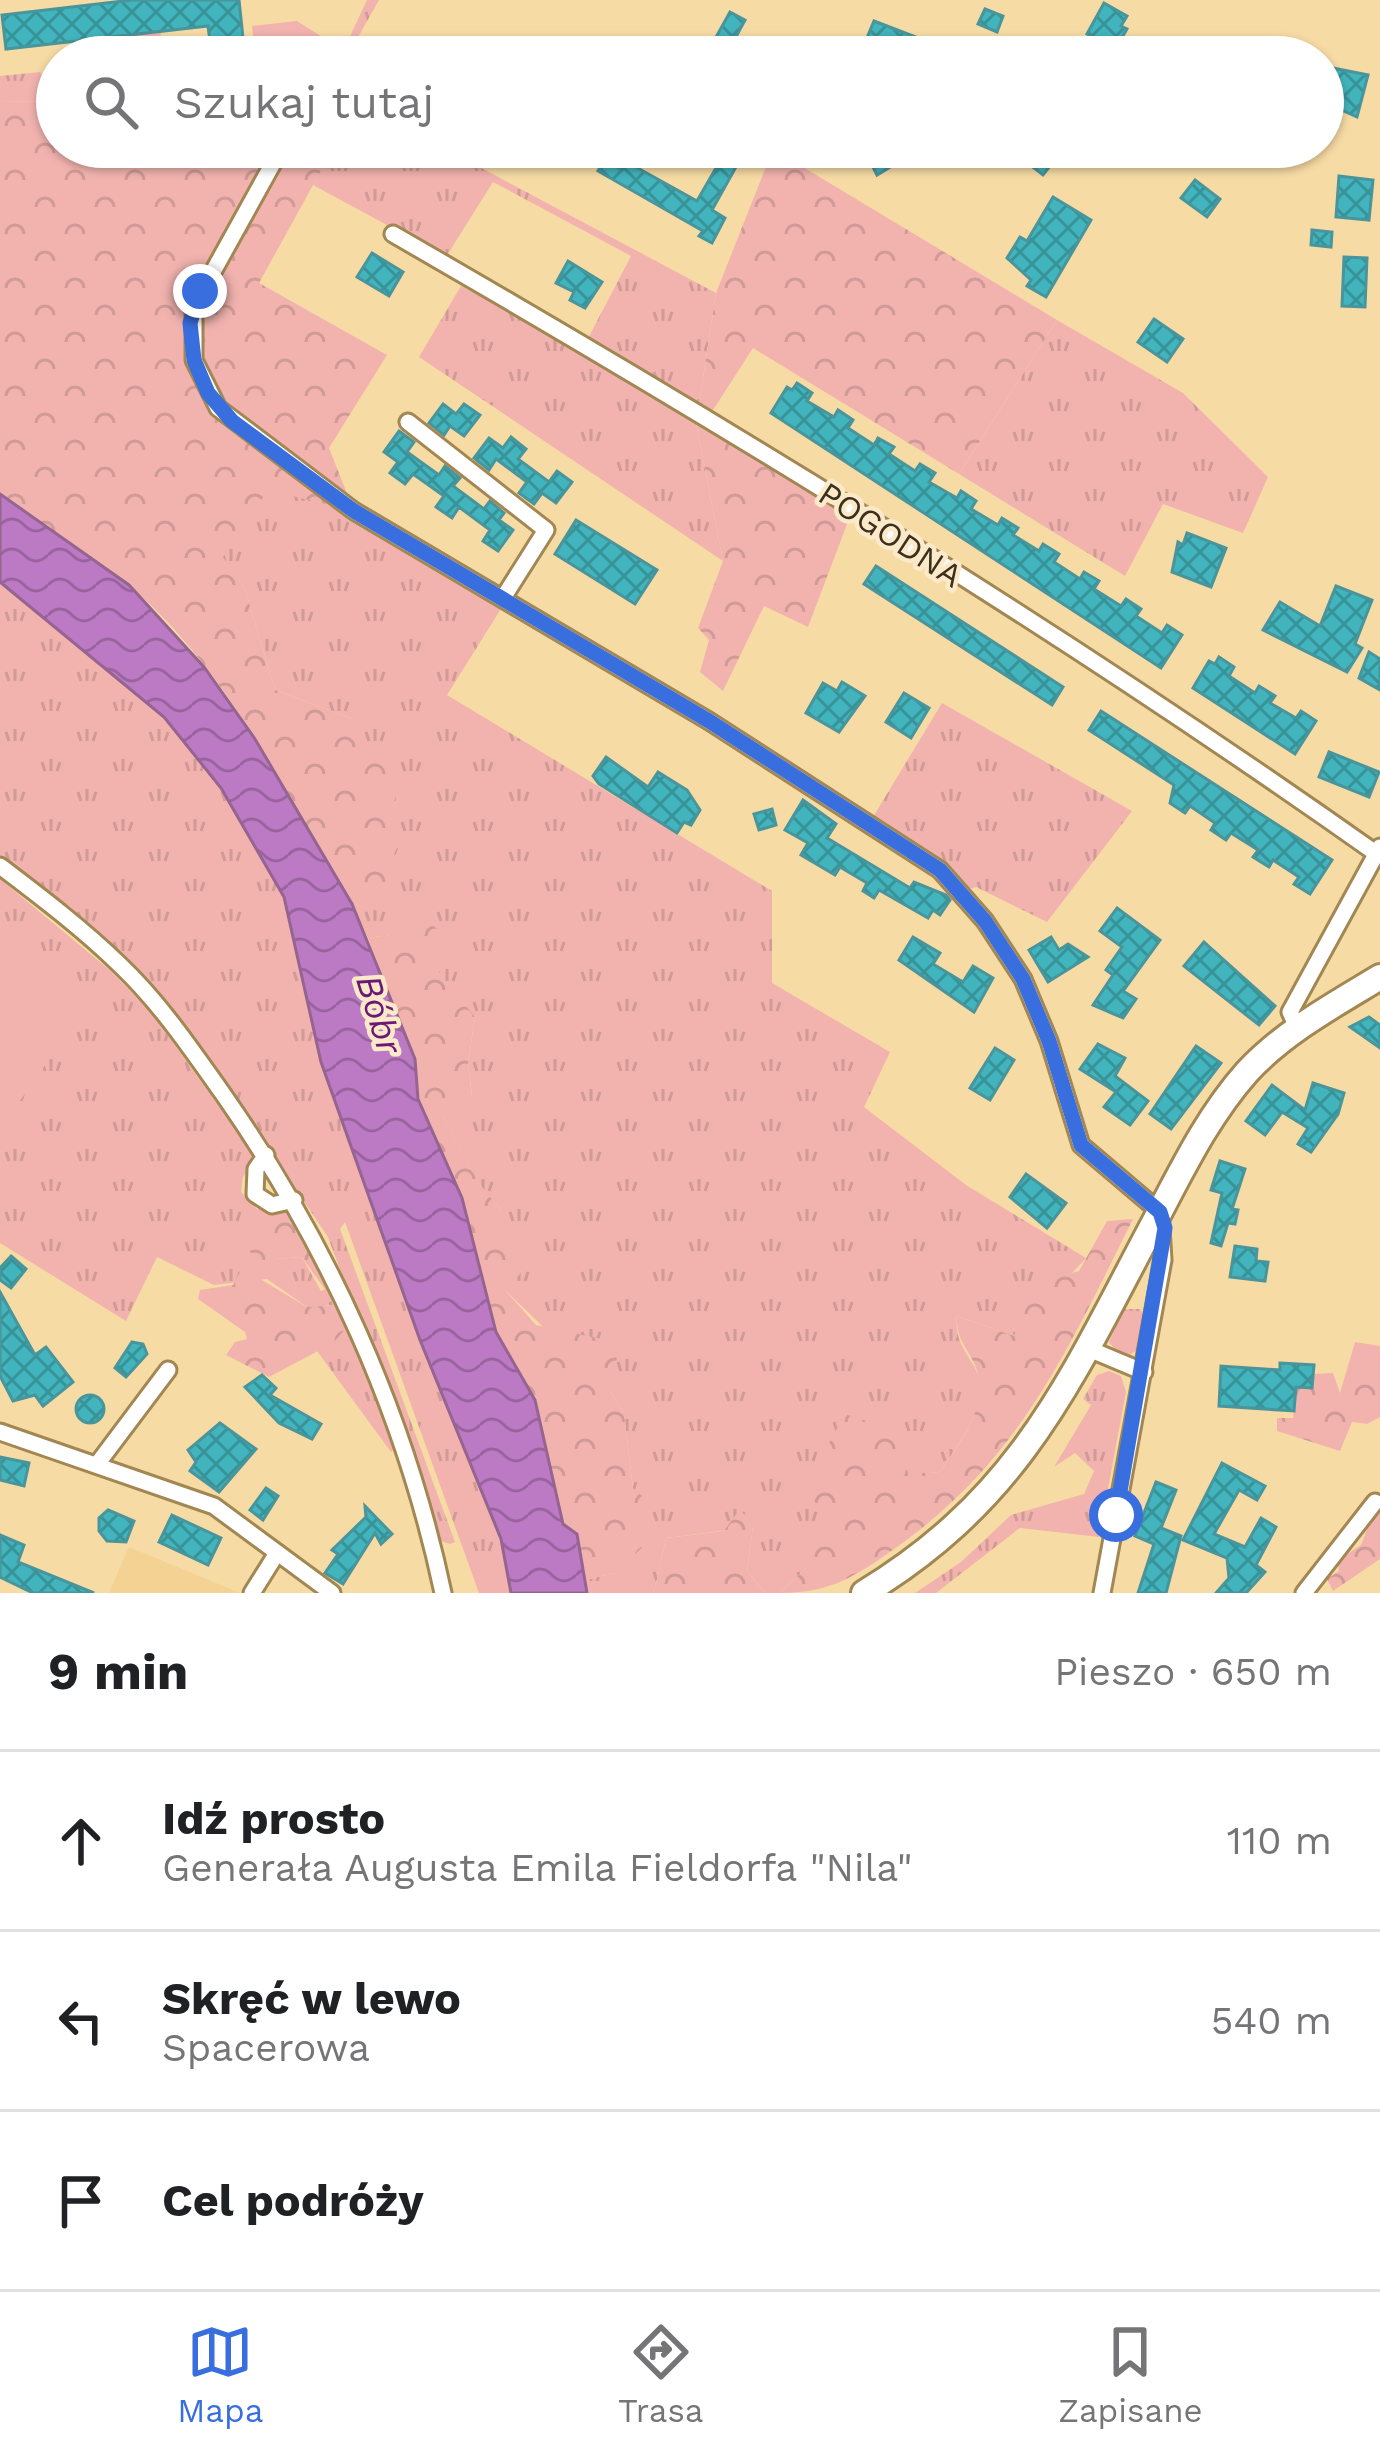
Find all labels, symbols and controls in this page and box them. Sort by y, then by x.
search box [36,36,1344,168]
icon: search [78,69,144,135]
text: Szukaj tutaj [174,76,434,129]
route end [173,264,227,318]
street label: POGODNA [812,474,970,595]
water label: Bóbr [347,970,412,1061]
route start [1089,1488,1143,1542]
text: 9 min [48,1642,188,1701]
text: Pieszo · 650 m [1054,1649,1332,1694]
text: Idź prosto [162,1792,385,1845]
icon: ahead [48,1808,114,1874]
text: 110 m [1227,1818,1332,1863]
text: Generała Augusta Emila Fieldorfa "Nila" [162,1845,912,1890]
text: Skręć w lewo [162,1972,461,2025]
icon: left [48,1988,114,2054]
text: 540 m [1211,1998,1332,2043]
text: Spacerowa [162,2025,370,2070]
icon: arrive [48,2168,114,2234]
text: Cel podróży [162,2174,423,2227]
tab: Mapa [177,2319,263,2430]
tab: Trasa [618,2319,703,2430]
tab: Zapisane [1058,2319,1203,2430]

